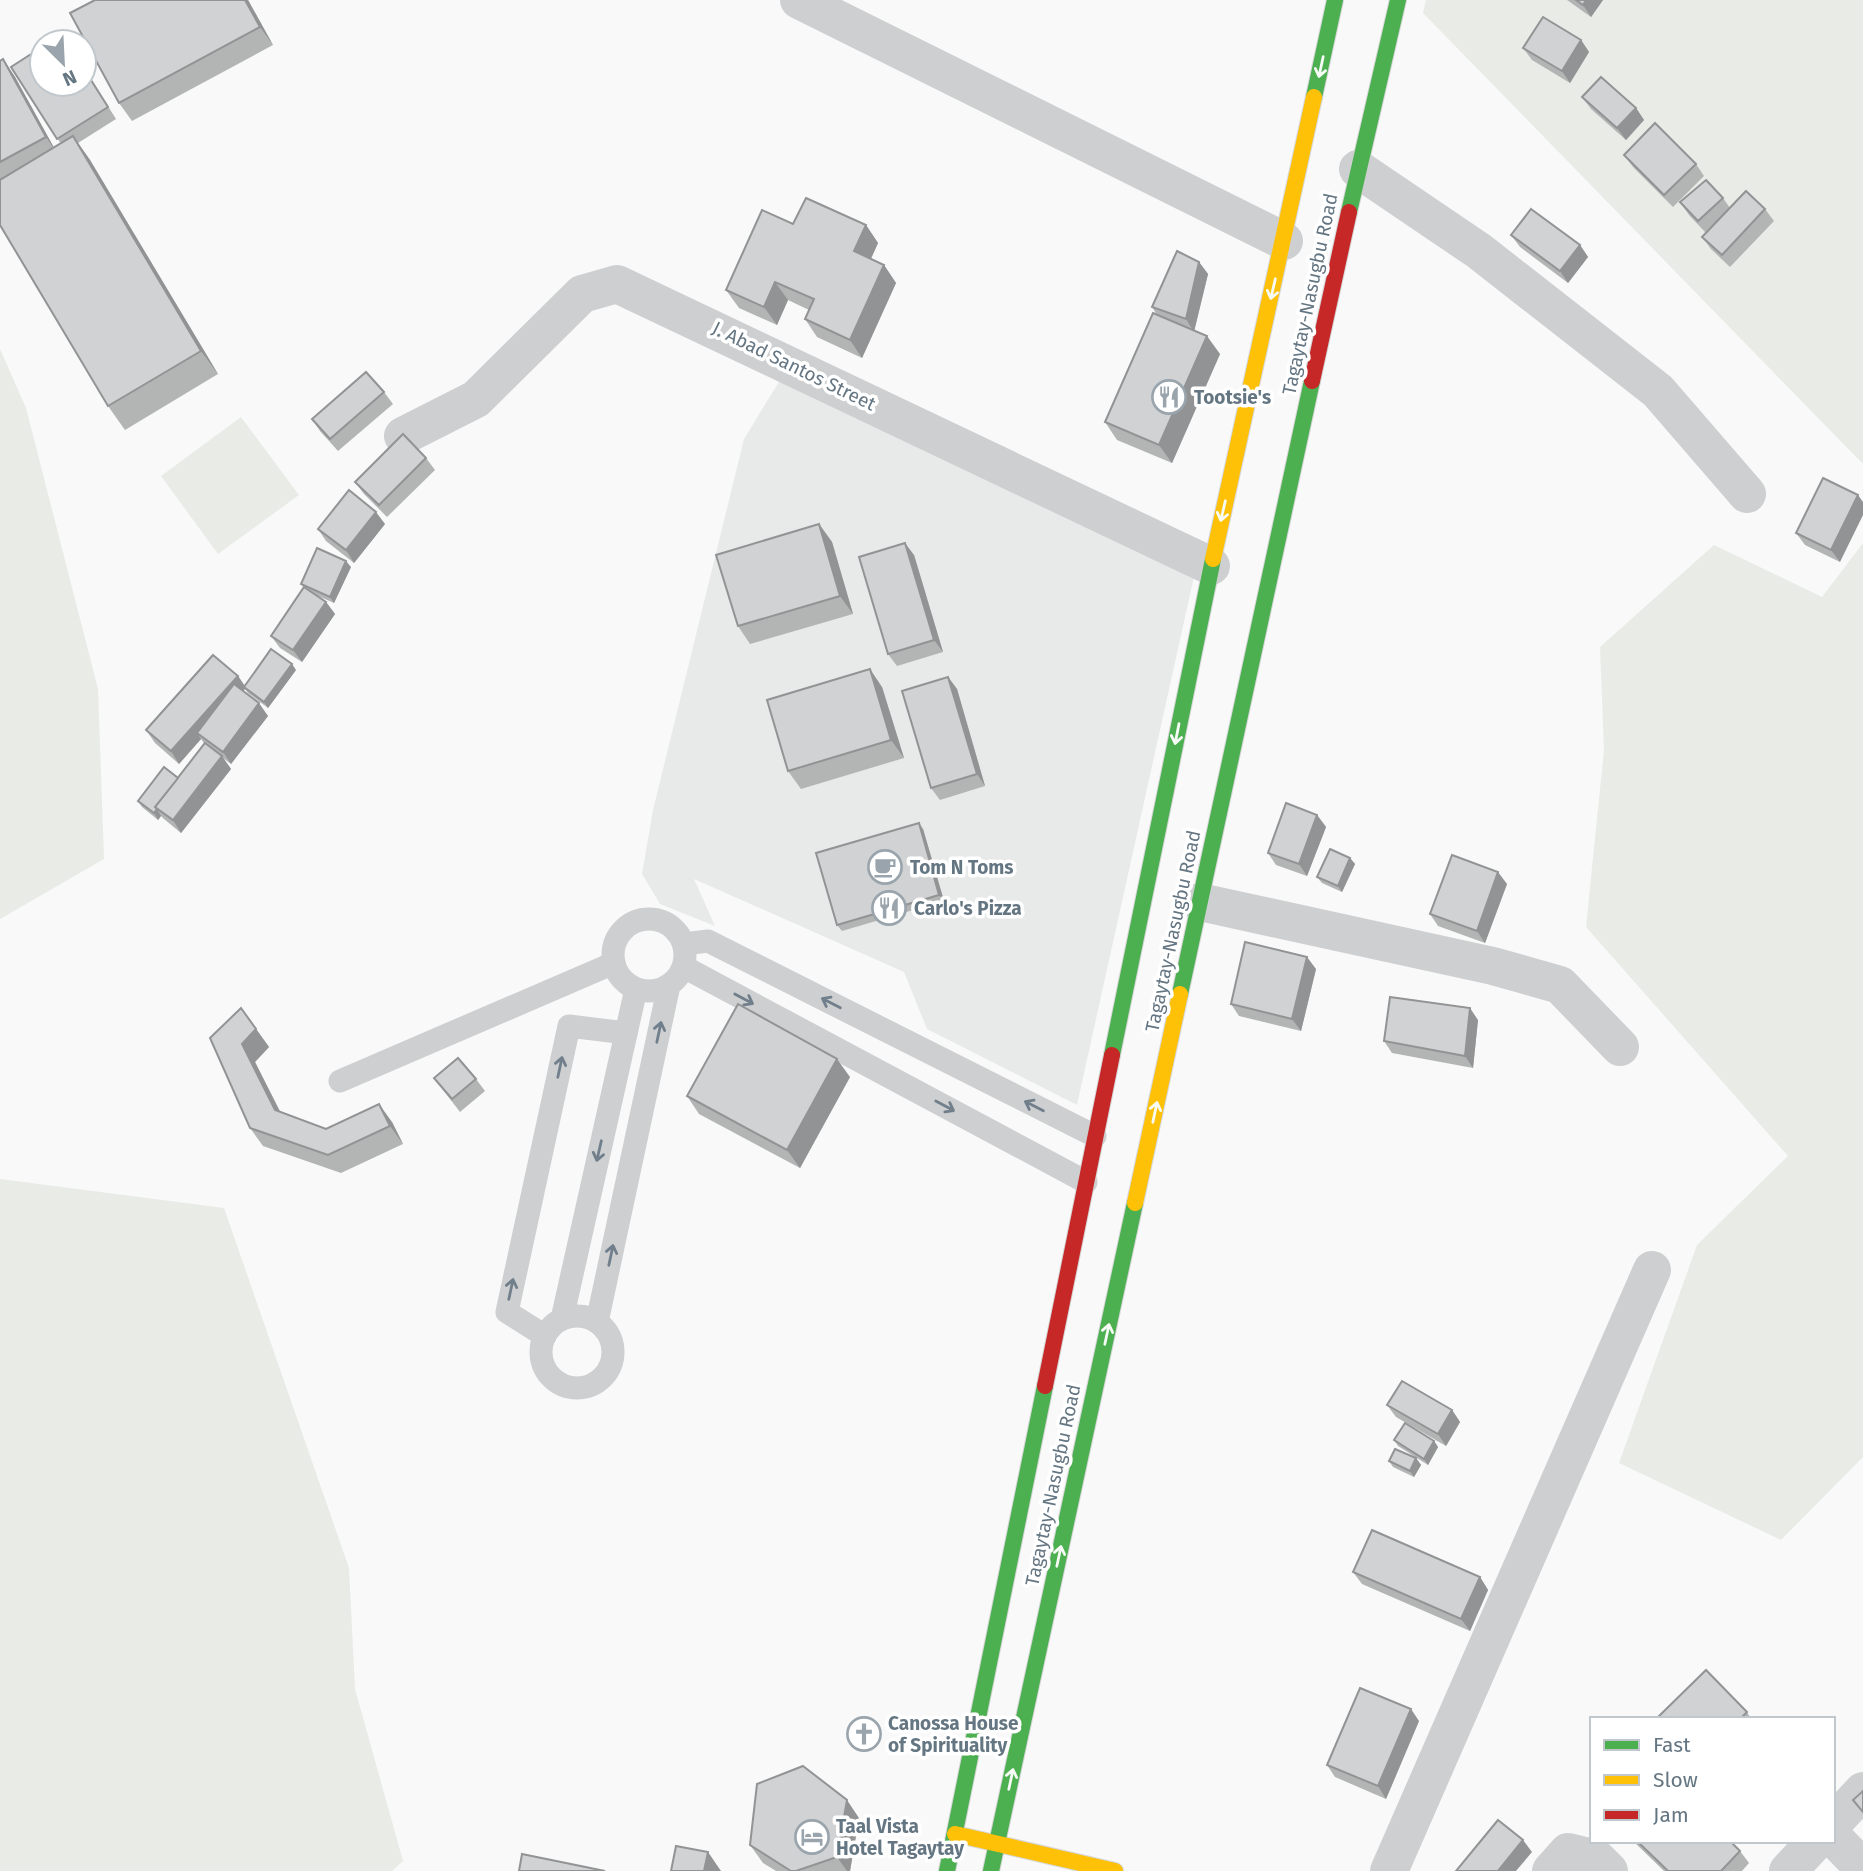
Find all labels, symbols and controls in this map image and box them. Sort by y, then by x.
north arrow [28,28,98,98]
one-way arrow [1313,55,1327,78]
text: N [59,65,80,91]
street label: Tagaytay-Nasugbu Road [1277,191,1343,397]
one-way arrow [1266,277,1279,300]
street label: J. Abad Santos Street [708,316,880,416]
restaurant icon: Tootsie's [1150,378,1188,416]
place label: Tootsie's [1194,386,1271,409]
one-way arrow [1216,499,1230,522]
one-way arrow [1169,722,1183,745]
street label: Tagaytay-Nasugbu Road [1140,828,1206,1034]
cafe icon: Tom N Toms [866,848,904,886]
place label: Tom N Toms [910,856,1014,879]
restaurant icon: Carlo's Pizza [870,889,908,927]
place label: Carlo's Pizza [914,897,1022,920]
one-way arrow [733,993,754,1006]
one-way arrow [821,995,842,1009]
one-way arrow [653,1021,666,1044]
one-way arrow [553,1056,567,1079]
one-way arrow [1024,1098,1045,1112]
one-way arrow [934,1099,954,1113]
one-way arrow [1148,1101,1162,1124]
one-way arrow [592,1139,606,1162]
one-way arrow [605,1244,619,1267]
one-way arrow [505,1278,519,1301]
one-way arrow [1100,1323,1114,1346]
street label: Tagaytay-Nasugbu Road [1020,1382,1086,1588]
one-way arrow [1052,1545,1066,1568]
place label: Canossa House of Spirituality [888,1712,1018,1757]
church icon: Canossa House of Spirituality [845,1715,883,1753]
legend [1590,1717,1835,1843]
text: Fast [1653,1732,1691,1758]
text: Slow [1653,1767,1698,1793]
one-way arrow [1004,1768,1018,1791]
text: Jam [1653,1802,1689,1828]
place label: Taal Vista Hotel Tagaytay [836,1815,964,1860]
hotel icon: Taal Vista Hotel Tagaytay [793,1818,831,1856]

